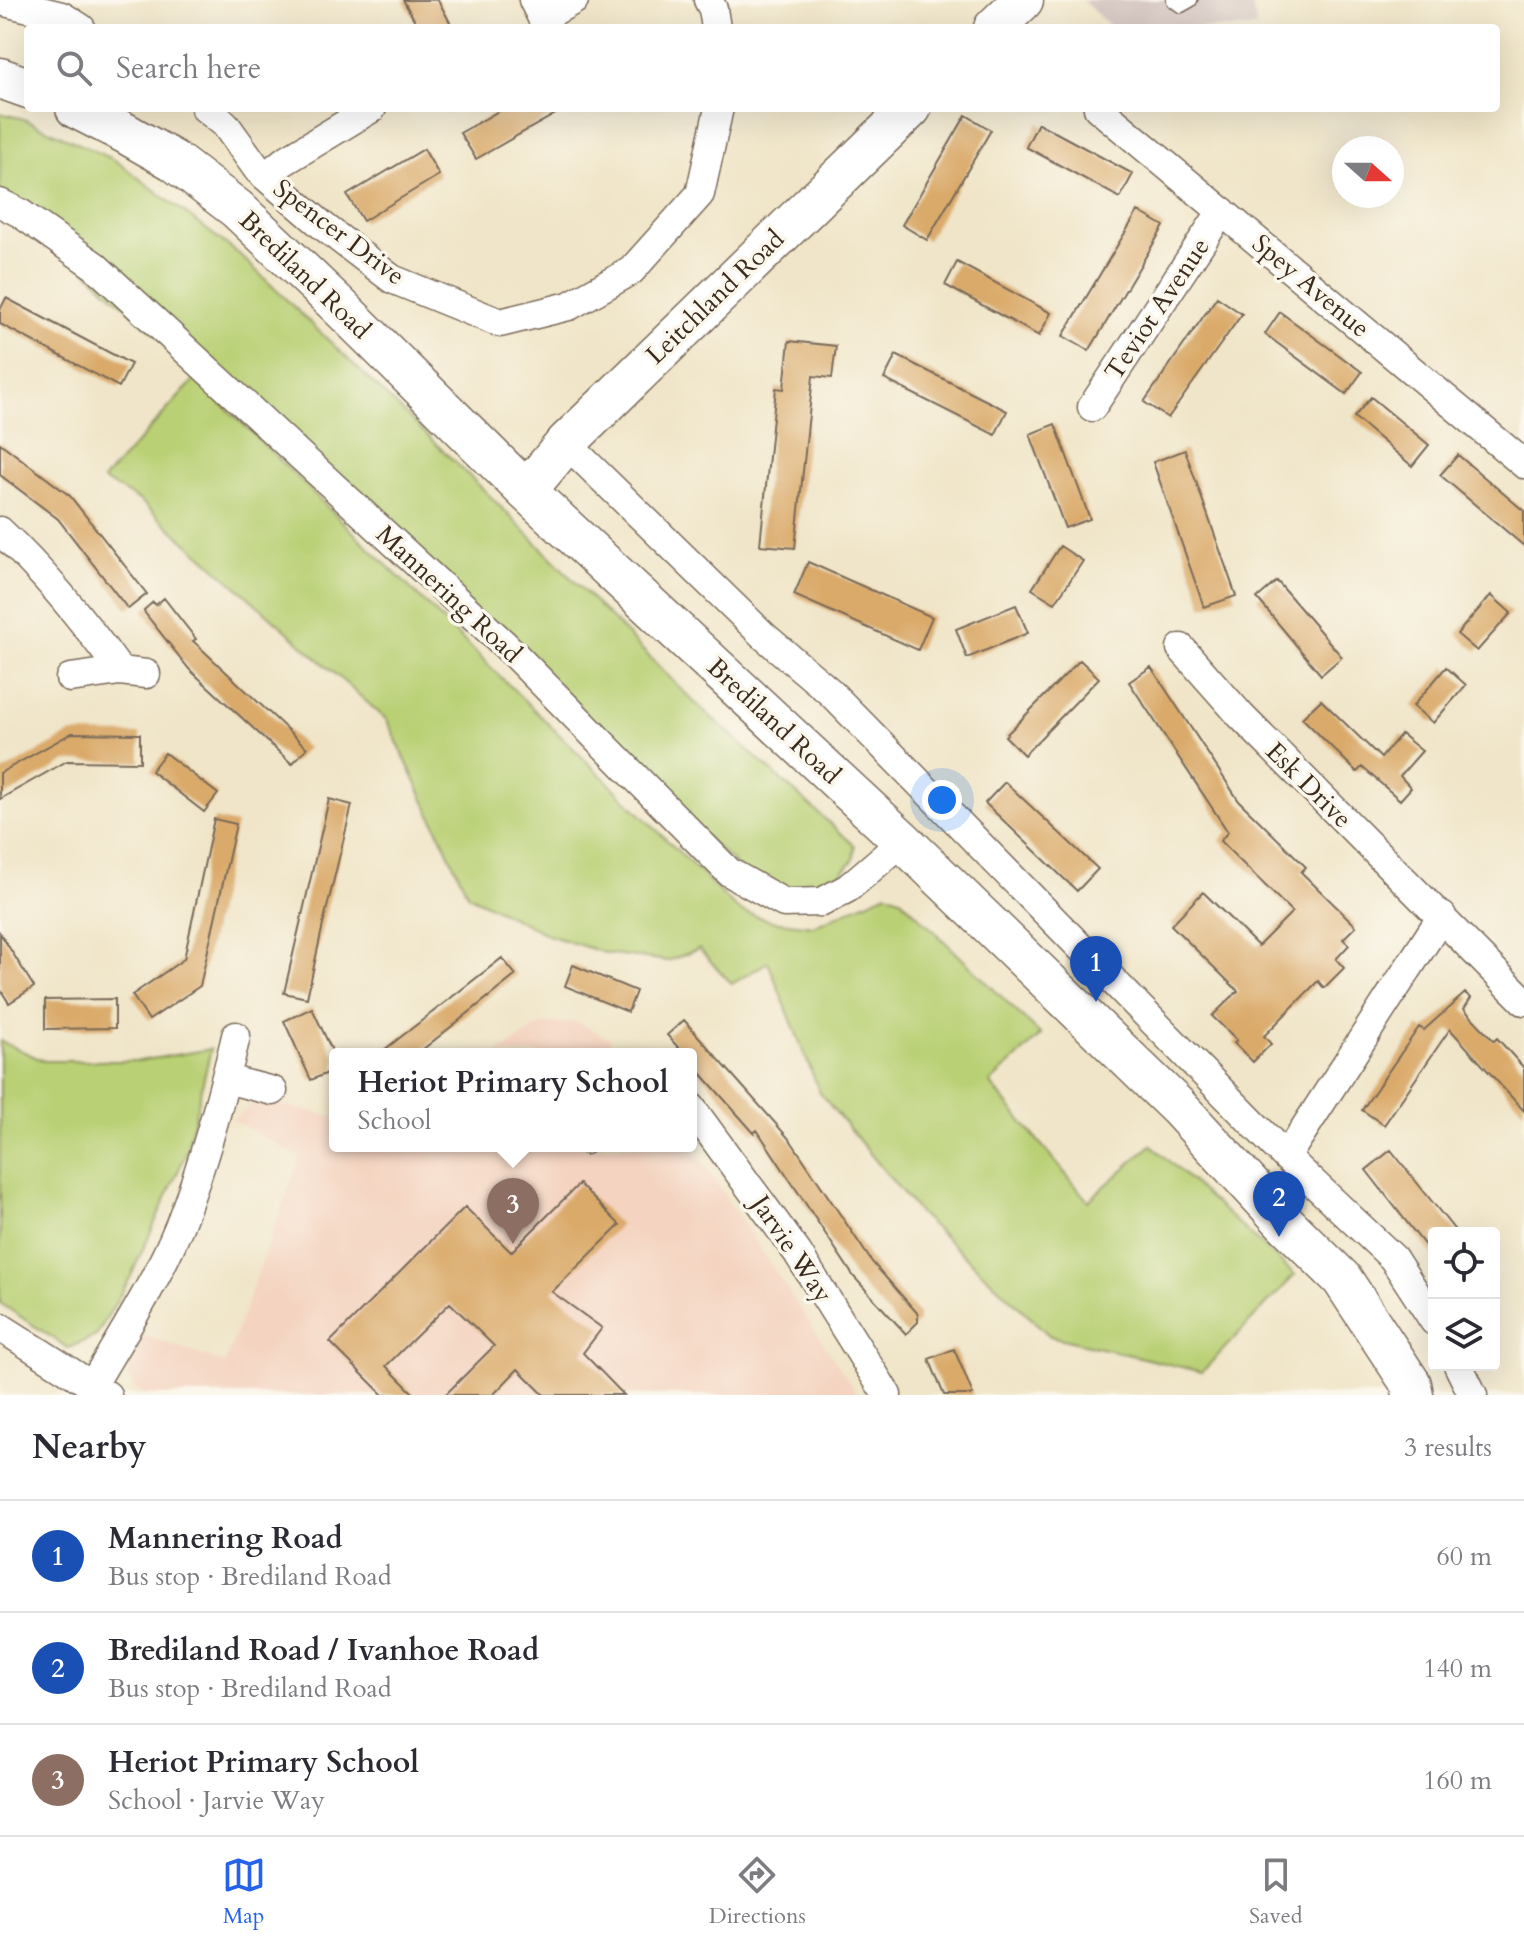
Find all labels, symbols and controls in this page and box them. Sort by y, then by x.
search box [24,24,1500,112]
icon: search [52,46,96,90]
text: Search here [116,48,261,89]
north arrow [1332,136,1404,208]
street label: Spencer Drive [266,171,412,293]
street label: Brediland Road [231,203,379,347]
street label: Leitchland Road [638,222,792,372]
street label: Spey Avenue [1245,226,1377,346]
street label: Teviot Avenue [1096,231,1218,387]
street label: Mannering Road [369,517,530,671]
street label: Brediland Road [700,650,848,792]
street label: Esk Drive [1258,734,1360,836]
your location [922,780,962,820]
pin: 1 [1070,936,1122,1002]
popup [329,1048,697,1152]
text: Heriot Primary School [357,1062,669,1103]
text: School [357,1103,431,1138]
pin: 2 [1253,1171,1305,1237]
pin: 3 [487,1178,539,1244]
street label: Jarvie Way [741,1185,841,1310]
map controls [1428,1227,1500,1371]
button: locate [1428,1227,1500,1299]
button: layers [1428,1299,1500,1371]
text: Nearby [32,1424,147,1470]
text: 3 results [1404,1430,1492,1465]
text: Mannering Road [108,1518,343,1559]
text: 1 [51,1539,65,1574]
text: 60 m [1436,1539,1492,1574]
text: Bus stop · Brediland Road [108,1559,392,1594]
text: Brediland Road / Ivanhoe Road [108,1630,539,1671]
text: 2 [51,1651,65,1686]
text: 140 m [1423,1651,1492,1686]
text: Bus stop · Brediland Road [108,1671,392,1706]
text: Heriot Primary School [108,1742,419,1783]
text: 3 [51,1763,65,1798]
text: 160 m [1423,1763,1492,1798]
text: School · Jarvie Way [108,1783,325,1818]
tab: Map [222,1853,266,1931]
tab: Directions [709,1853,806,1931]
tab: Saved [1249,1853,1302,1931]

